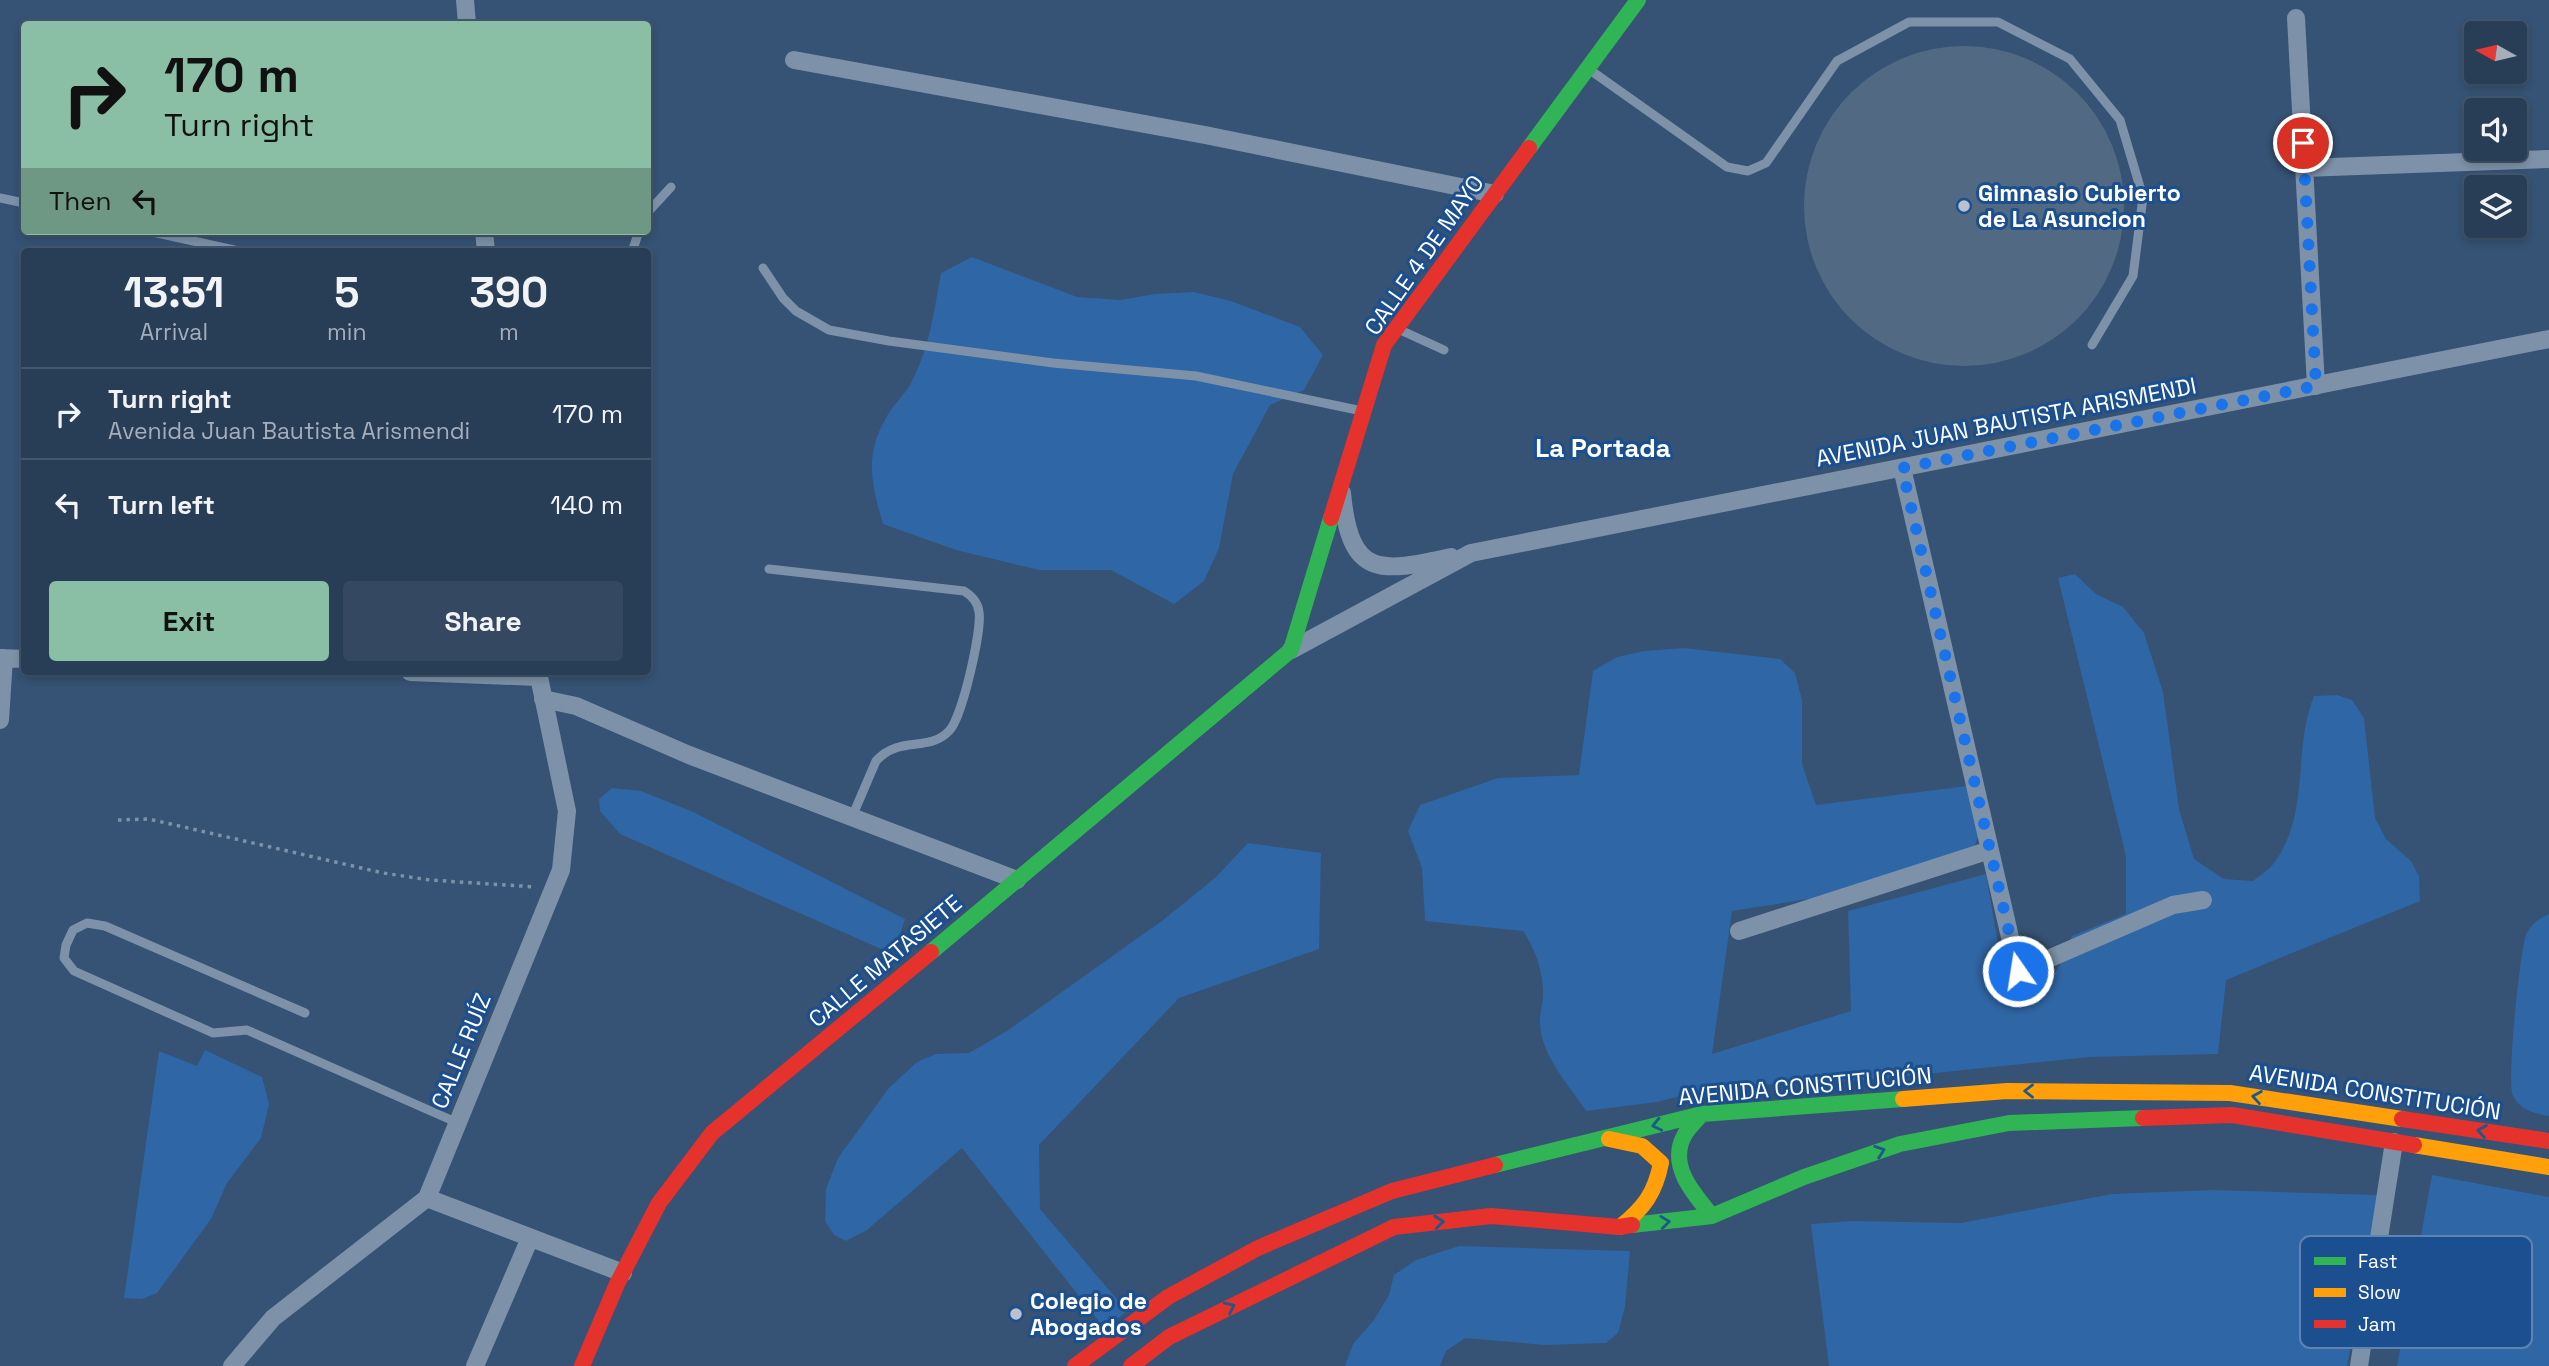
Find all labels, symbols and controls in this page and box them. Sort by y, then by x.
north arrow [2464,21,2527,84]
map controls [2464,21,2527,238]
text: 170 m [164,44,299,106]
icon: right [49,49,140,140]
button: sound [2464,98,2527,161]
text: Turn right [164,105,314,145]
pin [2273,113,2333,173]
icon: arrive [2284,124,2322,162]
street label: CALLE 4 DE MAYO [1358,169,1490,341]
button: layers [2464,175,2527,238]
place label: Gimnasio Cubierto de La Asuncion [1978,178,2181,234]
icon: left [126,182,164,220]
text: Then [49,184,112,218]
marker: Gimnasio Cubierto de La Asuncion [1956,198,1972,214]
text: 13:51 [124,266,224,319]
text: 5 [334,266,359,319]
text: 390 [469,266,548,319]
text: Arrival [140,317,208,347]
text: min [327,317,367,347]
text: m [499,317,519,347]
street label: AVENIDA JUAN BAUTISTA ARISMENDI [1813,370,2199,474]
text: Turn right [108,382,232,416]
icon: right [49,395,87,433]
text: 170 m [552,397,623,431]
text: Avenida Juan Bautista Arismendi [108,416,470,446]
district label: La Portada [1535,431,1671,465]
icon: left [49,486,87,524]
text: Turn left [108,488,215,522]
text: 140 m [550,488,623,522]
button: Exit [49,581,329,661]
button: Share [343,581,623,661]
street label: CALLE MATASIETE [802,888,968,1034]
position arrow [1981,934,2055,1008]
street label: CALLE RUÍZ [424,989,498,1113]
street label: AVENIDA CONSTITUCIÓN [2247,1057,2503,1127]
street label: AVENIDA CONSTITUCIÓN [1677,1060,1933,1112]
one-way arrow [2024,1083,2034,1099]
one-way arrow [2251,1089,2262,1104]
one-way arrow [1651,1117,1663,1131]
one-way arrow [2476,1124,2487,1139]
one-way arrow [1873,1145,1886,1159]
one-way arrow [1433,1214,1445,1229]
one-way arrow [1659,1214,1671,1229]
legend [2300,1236,2532,1348]
text: Fast [2358,1249,2398,1274]
text: Slow [2358,1280,2401,1305]
place label: Colegio de Abogados [1030,1286,1147,1342]
one-way arrow [1223,1301,1235,1315]
marker: Colegio de Abogados [1008,1306,1024,1322]
text: Jam [2358,1312,2396,1337]

